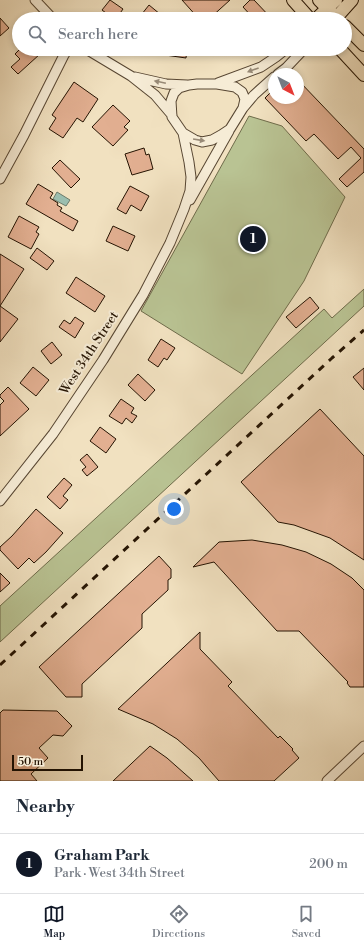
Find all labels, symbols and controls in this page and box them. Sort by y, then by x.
search box [12,12,352,56]
icon: search [26,23,48,45]
text: Search here [58,25,138,44]
one-way arrow [247,67,259,73]
north arrow [268,68,304,104]
one-way arrow [154,79,166,85]
one-way arrow [193,137,206,143]
pin: 1 [240,224,266,254]
street label: West 34th Street [56,308,122,399]
your location [164,499,184,519]
scale bar [12,753,83,772]
text: 50 m [18,755,43,769]
text: Nearby [16,796,75,818]
text: Graham Park [54,846,149,865]
text: 1 [26,856,32,872]
text: 200 m [309,856,348,872]
text: Park · West 34th Street [54,865,185,881]
tab: Map [43,903,65,941]
tab: Directions [152,903,205,941]
tab: Saved [292,903,321,941]

